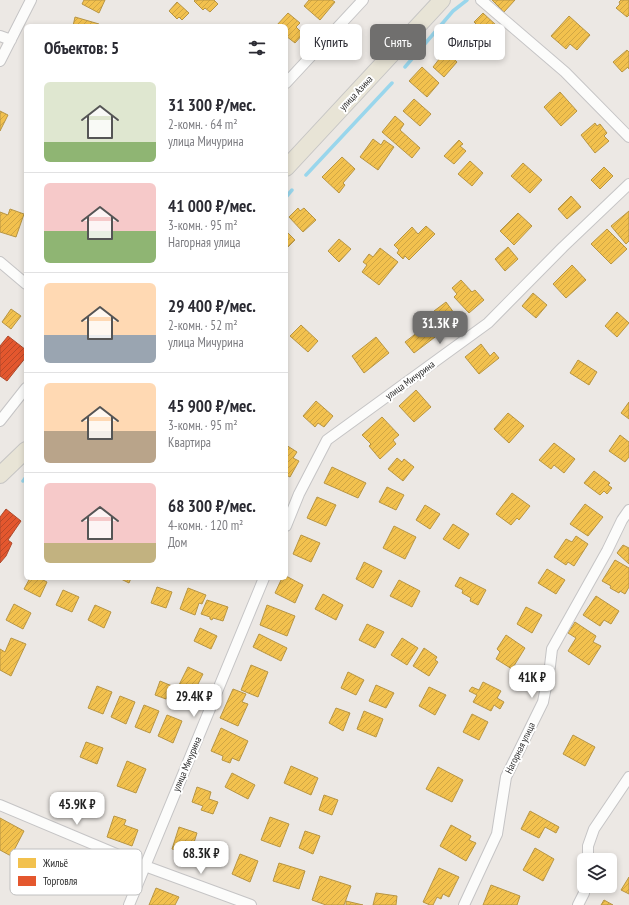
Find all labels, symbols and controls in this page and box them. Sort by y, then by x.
chip: Купить [300,24,362,60]
chip: Снять [370,24,426,60]
chip: Фильтры [434,24,505,60]
text: Объектов: 5 [44,37,119,59]
icon: filters [246,37,268,59]
street label: улица Азина [336,73,376,113]
text: 31 300 ₽/мес. [168,94,256,116]
icon: home [76,98,124,146]
text: 2-комн. · 64 m² [168,116,238,133]
text: улица Мичурина [168,133,244,150]
text: 41 000 ₽/мес. [168,195,256,217]
icon: home [76,199,124,247]
text: 3-комн. · 95 m² [168,217,238,234]
text: Нагорная улица [168,234,240,251]
text: 29 400 ₽/мес. [168,295,256,317]
icon: home [76,299,124,347]
pin: 31.3K ₽ [403,311,477,345]
text: 31.3K ₽ [422,315,458,332]
text: 2-комн. · 52 m² [168,317,238,334]
text: улица Мичурина [168,334,244,351]
street label: улица Мичурина [383,358,437,402]
text: 45 900 ₽/мес. [168,395,256,417]
icon: home [76,399,124,447]
text: 3-комн. · 95 m² [168,417,238,434]
text: Квартира [168,434,211,451]
text: 68 300 ₽/мес. [168,495,256,517]
icon: home [76,499,124,547]
text: 4-комн. · 120 m² [168,517,243,534]
text: Дом [168,534,187,551]
pin: 41K ₽ [504,665,560,699]
text: 41K ₽ [518,669,546,686]
pin: 29.4K ₽ [157,684,231,718]
text: 29.4K ₽ [176,688,212,705]
street label: Нагорная улица [502,720,538,776]
street label: улица Мичурина [170,735,204,793]
pin: 45.9K ₽ [40,792,114,826]
text: 45.9K ₽ [59,796,95,813]
pin: 68.3K ₽ [164,841,238,875]
text: 68.3K ₽ [183,845,219,862]
legend [10,849,142,895]
map controls [577,853,617,893]
button: layers [577,853,617,893]
text: Жильё [42,856,69,870]
text: Торговля [43,874,77,888]

